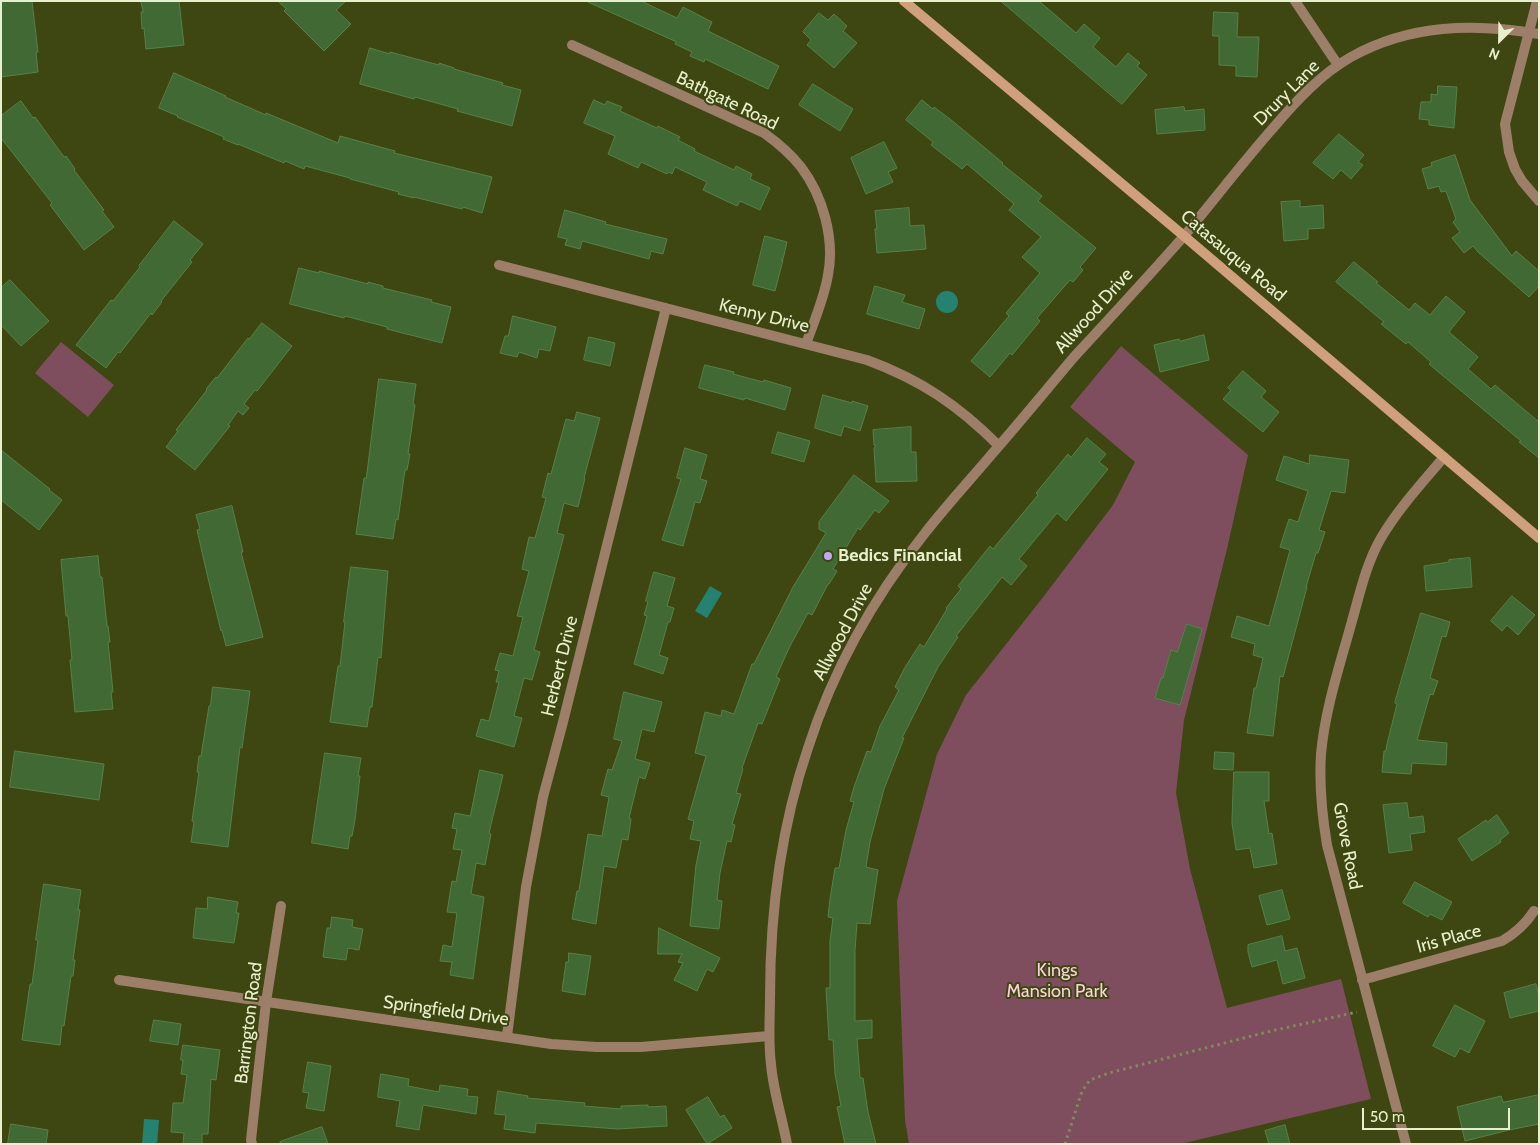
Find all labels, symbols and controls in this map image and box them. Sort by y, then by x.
north arrow [1475,15,1525,65]
text: N [1486,44,1502,64]
street label: Drury Lane [1250,56,1324,130]
street label: Bathgate Road [672,67,782,135]
street label: Catasauqua Road [1176,206,1290,306]
street label: Allwood Drive [1050,264,1138,358]
street label: Kenny Drive [717,294,811,338]
place label: Bedics Financial [838,545,962,567]
marker: Bedics Financial [822,550,834,562]
street label: Allwood Drive [808,580,878,684]
street label: Herbert Drive [537,614,583,718]
street label: Grove Road [1328,801,1366,891]
street label: Iris Place [1414,920,1484,958]
park label: Kings Mansion Park [1007,960,1107,1002]
street label: Barrington Road [231,961,267,1085]
street label: Springfield Drive [382,992,510,1030]
scale bar [1365,1098,1512,1130]
text: 50 m [1370,1108,1405,1126]

